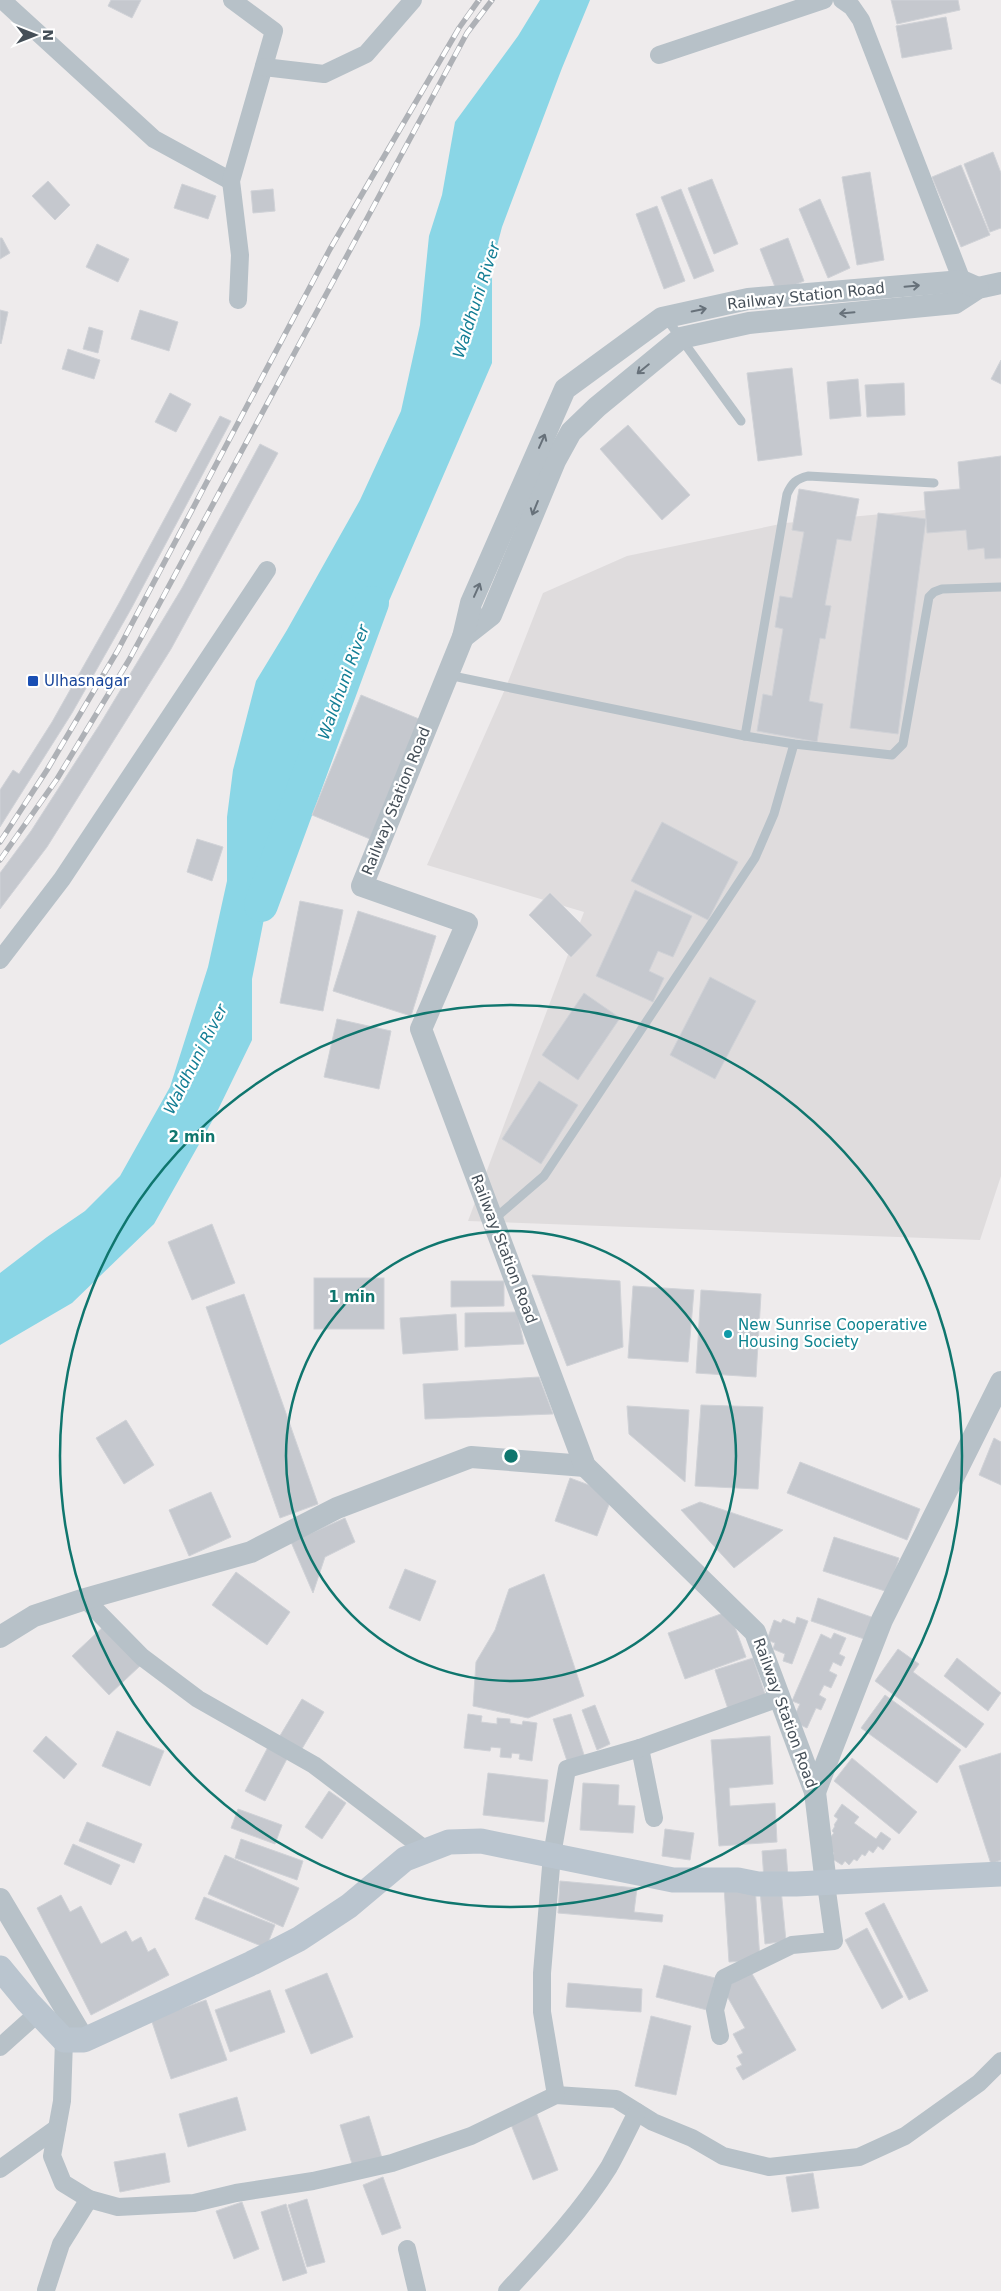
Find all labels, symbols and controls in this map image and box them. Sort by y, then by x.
north arrow [10,10,60,60]
text: N [40,29,56,41]
water label: Waldhuni River [449,238,505,361]
street label: Railway Station Road [726,279,886,313]
one-way arrow [904,281,920,290]
one-way arrow [690,305,706,314]
one-way arrow [839,309,855,318]
one-way arrow [637,364,650,375]
one-way arrow [537,434,547,449]
one-way arrow [530,500,539,515]
one-way arrow [472,583,482,598]
water label: Waldhuni River [314,621,374,742]
place label: Ulhasnagar [44,672,130,690]
marker: Ulhasnagar [26,674,40,688]
street label: Railway Station Road [358,724,434,878]
water label: Waldhuni River [160,1000,232,1117]
text: 2 min [168,1128,216,1146]
street label: Railway Station Road [467,1172,541,1326]
text: 1 min [328,1288,376,1306]
place label: New Sunrise Cooperative Housing Society [738,1316,927,1351]
marker: New Sunrise Cooperative Housing Society [722,1328,734,1340]
centre of rings [502,1447,520,1465]
street label: Railway Station Road [749,1635,821,1791]

